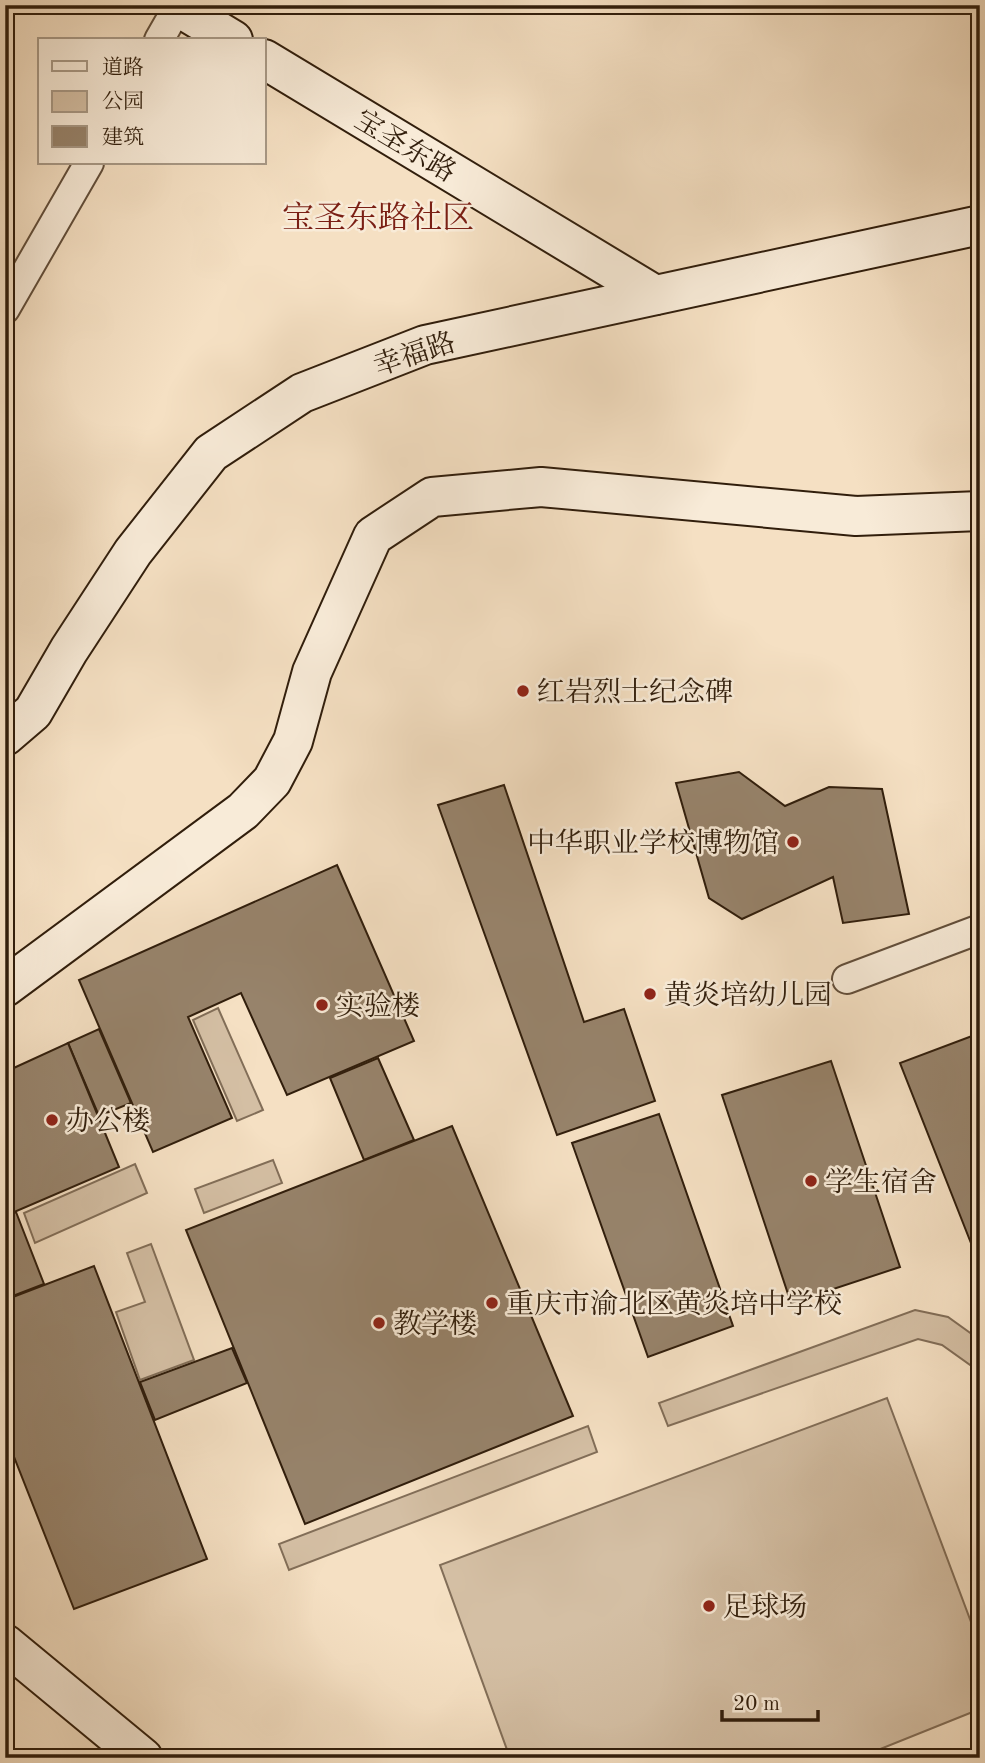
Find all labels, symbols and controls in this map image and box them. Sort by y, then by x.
legend [38,38,266,164]
text: 道路 [102,56,144,79]
text: 公园 [102,90,144,113]
street label: 宝圣东路 [349,104,461,188]
text: 建筑 [102,126,144,149]
district label: 宝圣东路社区 [282,201,474,236]
street label: 幸福路 [370,327,459,382]
place label: 红岩烈士纪念碑 [537,677,733,708]
marker: 红岩烈士纪念碑 [515,683,531,699]
place label: 中华职业学校博物馆 [527,828,779,859]
marker: 中华职业学校博物馆 [785,834,801,850]
place label: 黄炎培幼儿园 [664,980,832,1011]
marker: 黄炎培幼儿园 [642,986,658,1002]
place label: 实验楼 [336,991,420,1022]
marker: 实验楼 [314,997,330,1013]
place label: 办公楼 [66,1106,150,1137]
marker: 办公楼 [44,1112,60,1128]
place label: 学生宿舍 [825,1167,937,1198]
marker: 学生宿舍 [803,1173,819,1189]
place label: 重庆市渝北区黄炎培中学校 [506,1289,842,1320]
marker: 重庆市渝北区黄炎培中学校 [484,1295,500,1311]
place label: 教学楼 [393,1309,477,1340]
marker: 教学楼 [371,1315,387,1331]
place label: 足球场 [723,1592,807,1623]
marker: 足球场 [701,1598,717,1614]
scale bar [722,1679,819,1723]
text: 20 m [733,1694,780,1715]

